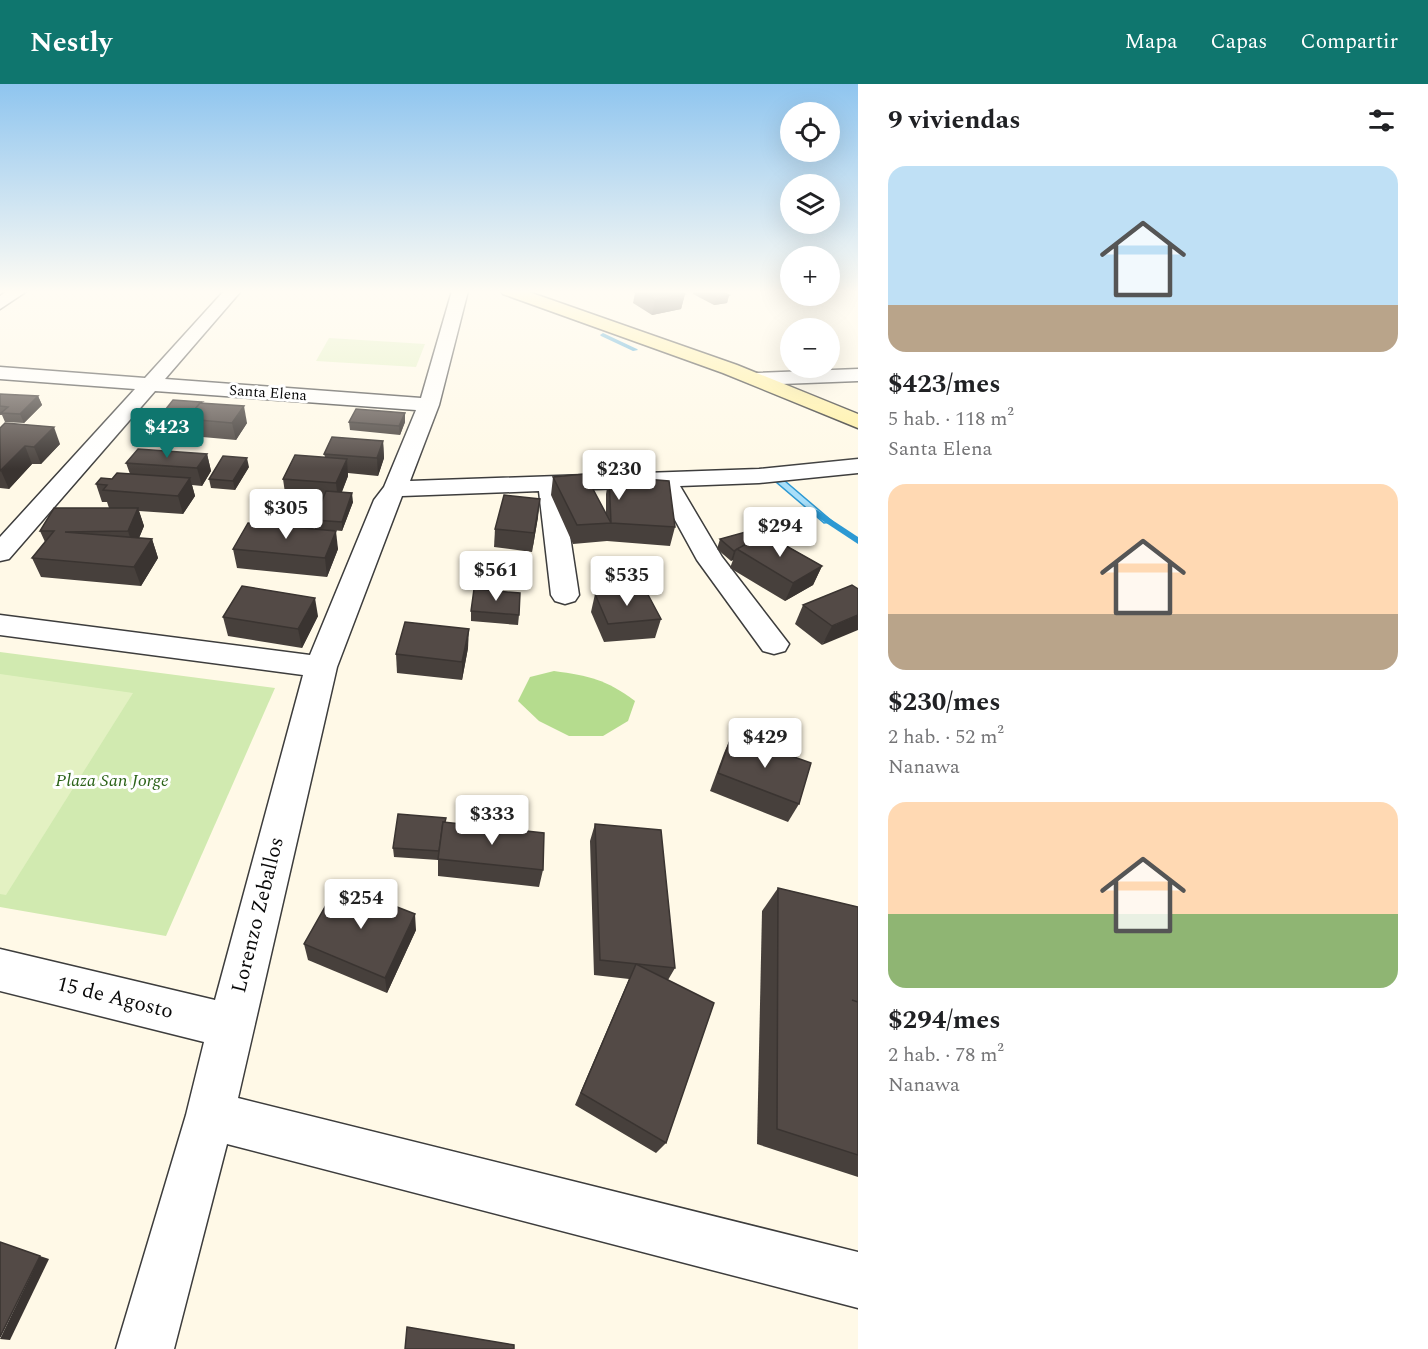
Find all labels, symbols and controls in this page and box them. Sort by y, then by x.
text: Nestly [30,21,112,64]
text: Mapa [1125,26,1178,58]
text: Capas [1211,26,1267,58]
text: Compartir [1300,26,1398,58]
text: 9 viviendas [888,100,1021,140]
map controls [780,102,840,378]
button: locate [780,102,840,162]
icon: filters [1365,104,1398,137]
button: layers [780,174,840,234]
icon: home [1089,205,1197,313]
button: + [780,246,840,306]
button: − [780,318,840,378]
text: $423/mes [888,364,1001,404]
street label: Santa Elena [228,379,308,407]
text: 5 hab. · 118 m² [888,404,1014,434]
pin: $423 [131,408,203,459]
text: $423 [145,412,189,442]
text: Santa Elena [888,434,992,464]
pin: $230 [583,450,655,501]
text: $230 [597,454,641,484]
pin: $305 [250,489,322,540]
text: $305 [264,493,308,523]
pin: $294 [744,507,816,558]
text: $294 [758,511,802,541]
icon: home [1089,523,1197,631]
pin: $561 [460,551,532,602]
text: $561 [474,555,518,585]
pin: $535 [591,556,663,607]
text: $535 [605,560,649,590]
text: $230/mes [888,682,1001,722]
pin: $429 [729,718,801,769]
text: $429 [743,722,787,752]
text: 2 hab. · 52 m² [888,722,1004,752]
text: Nanawa [888,752,960,782]
park label: Plaza San Jorge [55,767,169,794]
pin: $333 [456,795,528,846]
text: $333 [470,799,514,829]
street label: Lorenzo Zeballos [223,834,293,996]
icon: home [1089,841,1197,949]
pin: $254 [325,879,397,930]
text: $254 [339,883,383,913]
street label: 15 de Agosto [53,968,177,1028]
text: $294/mes [888,1000,1001,1040]
text: 2 hab. · 78 m² [888,1040,1004,1070]
text: Nanawa [888,1070,960,1100]

